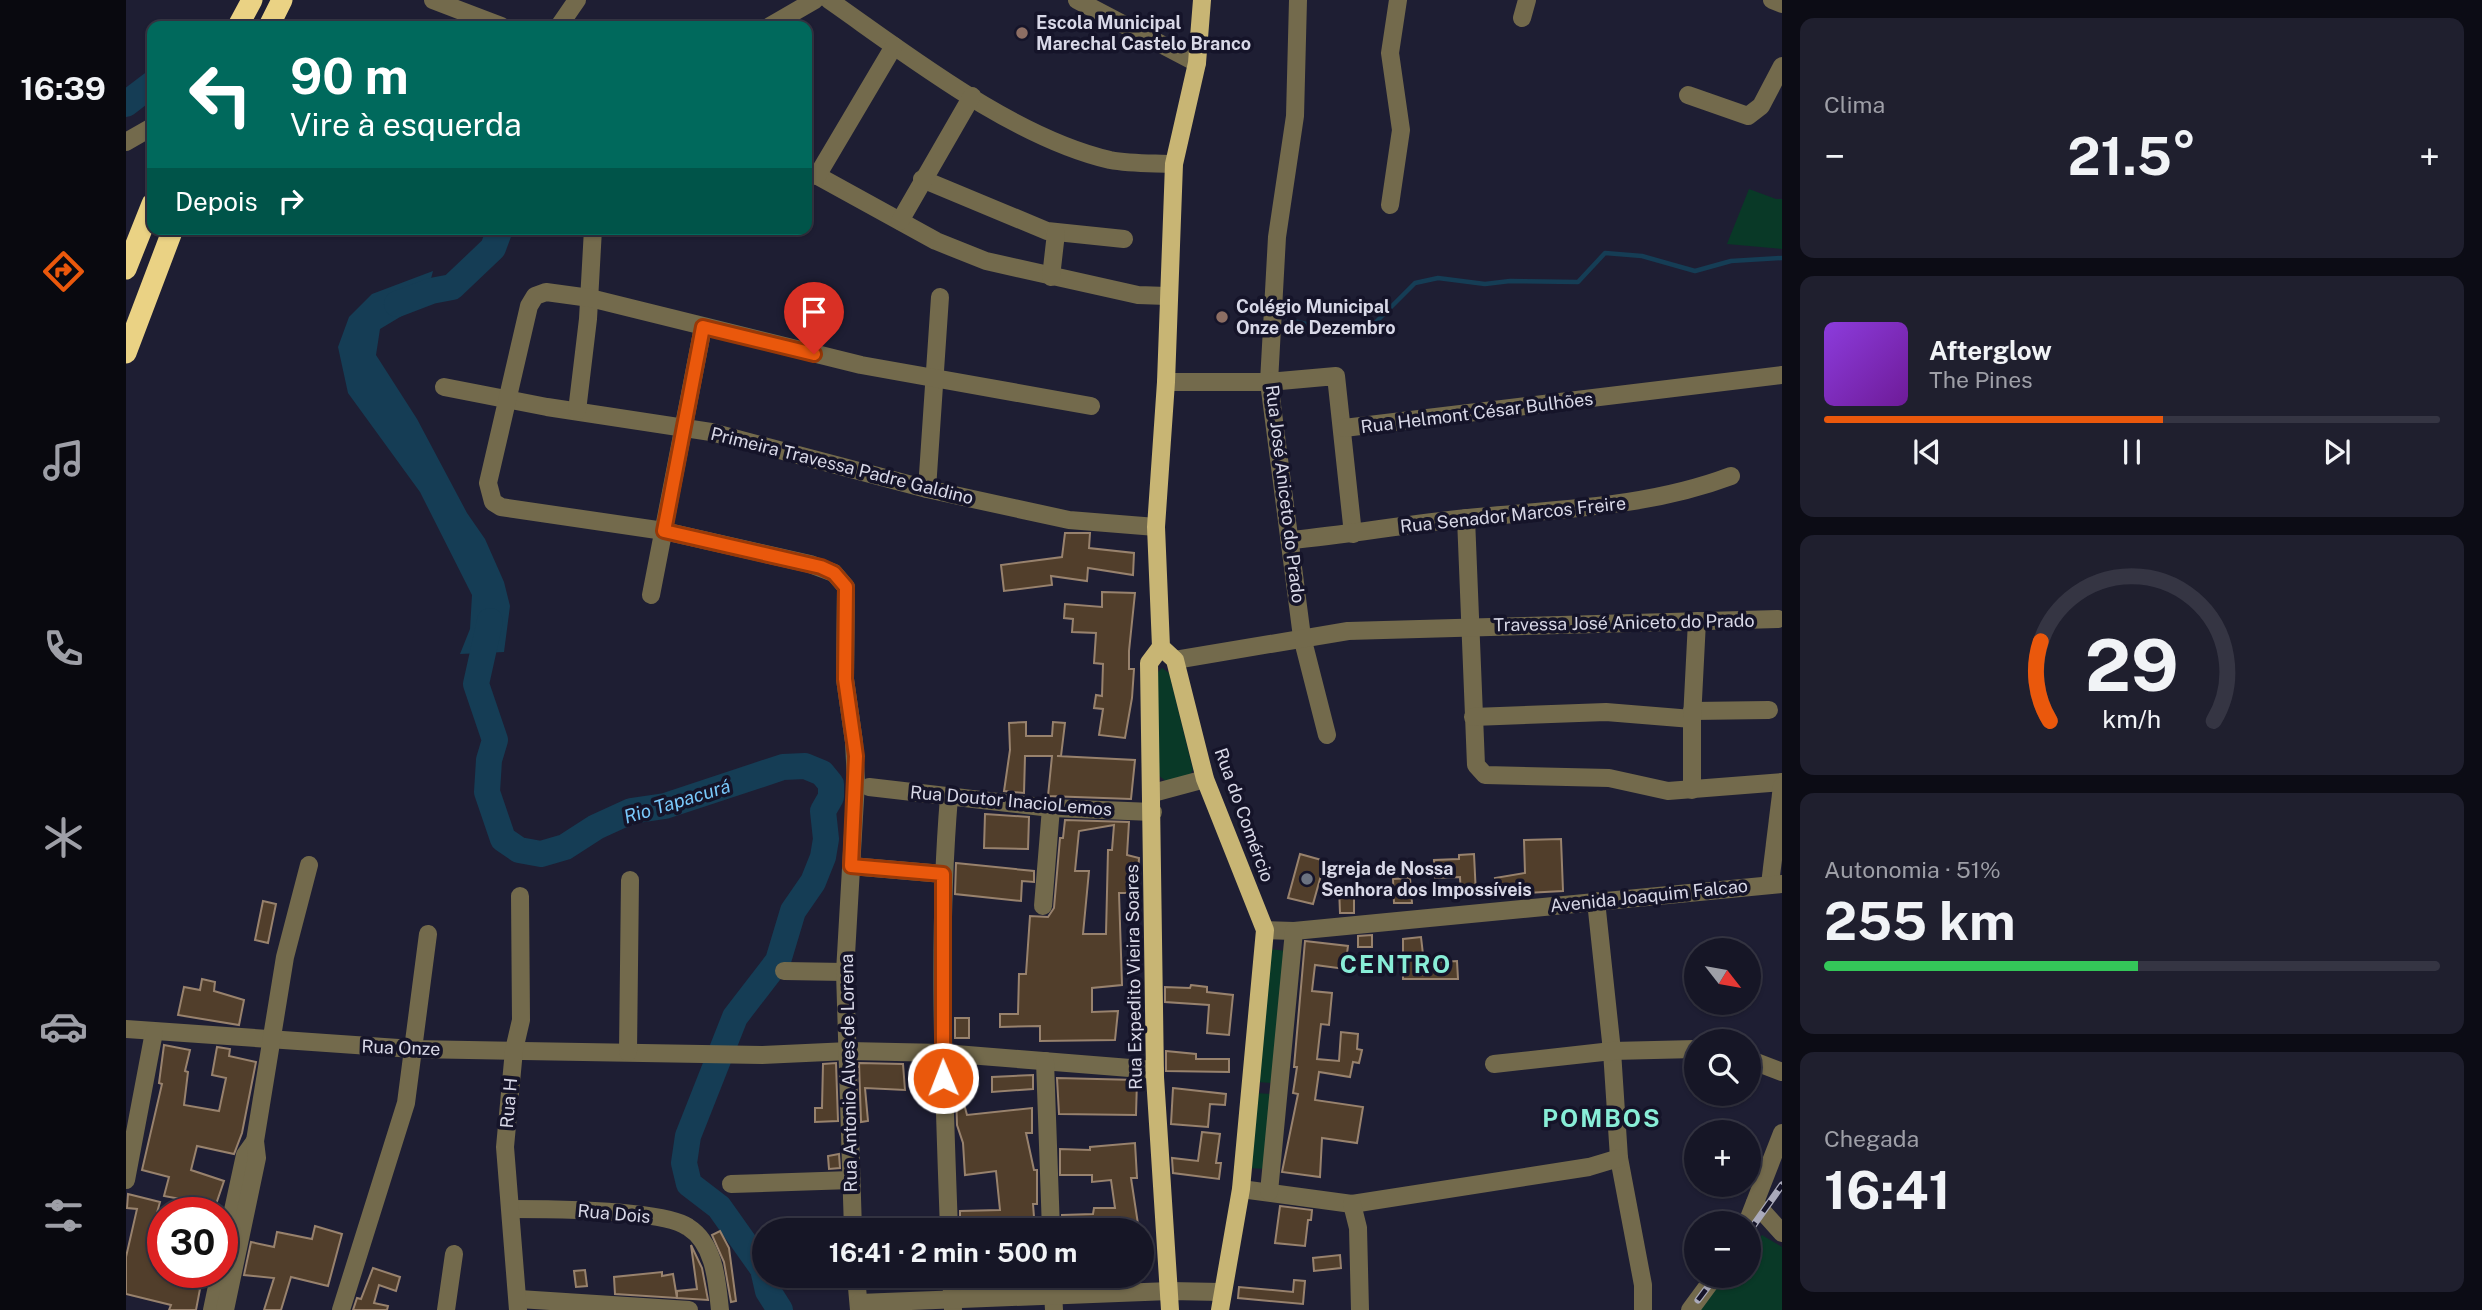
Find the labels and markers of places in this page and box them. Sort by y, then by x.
place label: Escola Municipal Marechal Castelo Branco [1036,12,1251,54]
marker: Escola Municipal Marechal Castelo Branco [1014,25,1030,41]
pin [784,282,844,354]
place label: Colégio Municipal Onze de Dezembro [1236,296,1396,338]
marker: Colégio Municipal Onze de Dezembro [1214,309,1230,325]
place label: Igreja de Nossa Senhora dos Impossíveis [1321,858,1532,900]
marker: Igreja de Nossa Senhora dos Impossíveis [1299,871,1315,887]

